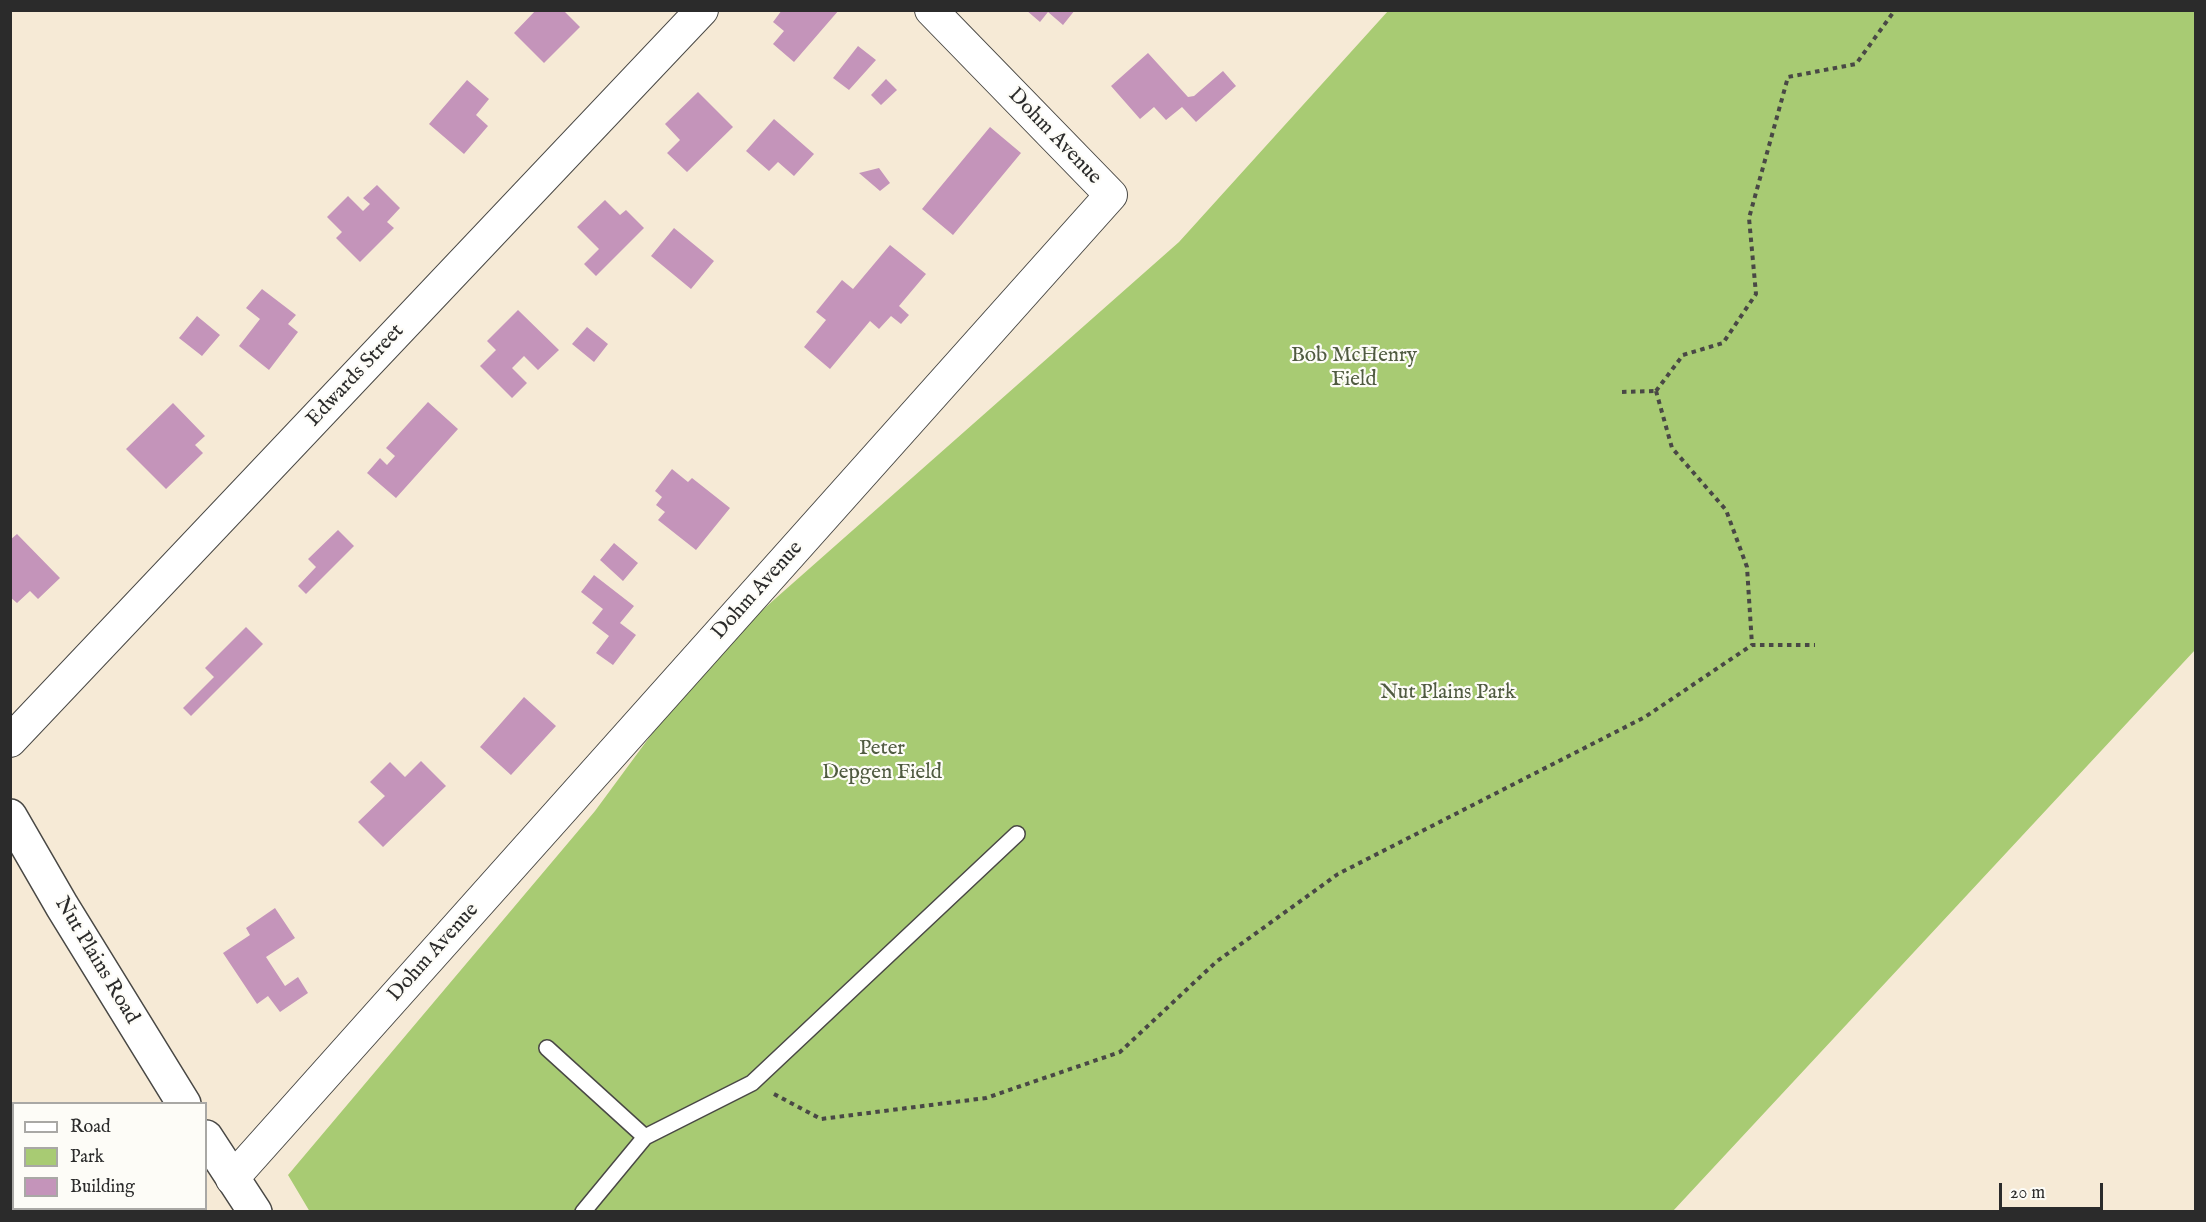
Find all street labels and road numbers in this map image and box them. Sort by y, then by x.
street label: Dohm Avenue [1002,84,1106,190]
street label: Edwards Street [302,319,410,433]
street label: Dohm Avenue [707,536,809,646]
street label: Nut Plains Road [48,893,144,1029]
street label: Dohm Avenue [383,898,485,1008]

